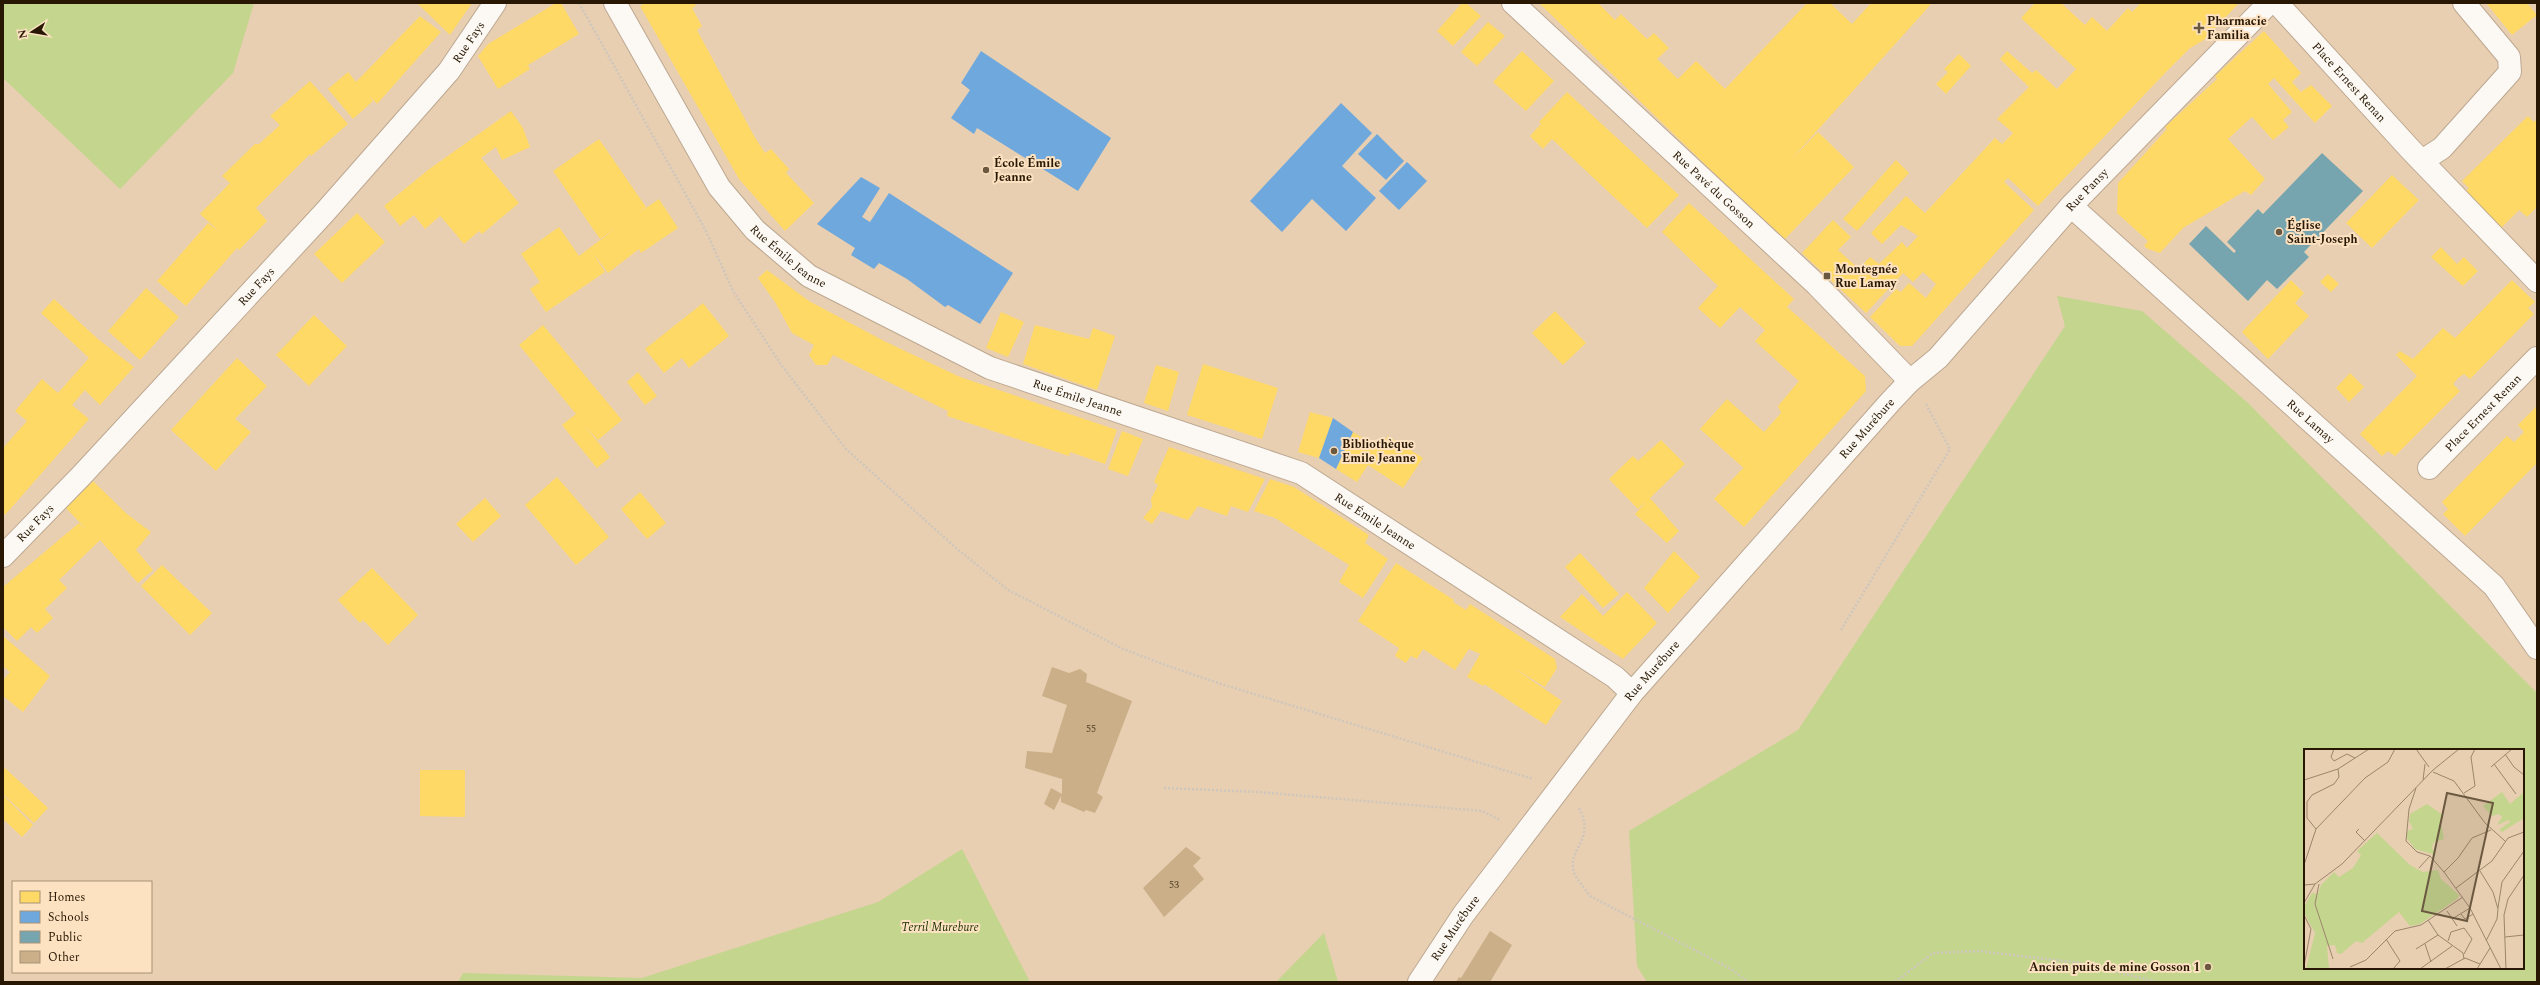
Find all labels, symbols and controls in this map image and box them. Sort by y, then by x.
north arrow [12,12,52,52]
place label: Pharmacie Familia [2207,12,2267,45]
street label: Rue Fays [448,17,490,67]
marker: Pharmacie Familia [2194,23,2204,33]
text: N [13,28,32,40]
street label: Place Ernest Renan [2307,38,2390,127]
street label: Rue Pavé du Gosson [1668,146,1759,233]
place label: École Émile Jeanne [994,154,1060,187]
street label: Rue Pansy [2061,163,2114,216]
marker: École Émile Jeanne [981,165,991,175]
place label: Église Saint-Joseph [2287,216,2358,249]
street label: Rue Émile Jeanne [745,221,830,293]
marker: Église Saint-Joseph [2274,227,2284,237]
place label: Montegnée Rue Lamay [1835,260,1898,293]
street label: Rue Fays [234,263,280,311]
marker: Montegnée Rue Lamay [1822,271,1832,281]
street label: Place Ernest Renan [2440,370,2526,457]
street label: Rue Émile Jeanne [1030,374,1125,422]
street label: Rue Murébure [1835,394,1900,463]
street label: Rue Lamay [2282,395,2339,449]
place label: Bibliothèque Emile Jeanne [1342,435,1416,468]
marker: Bibliothèque Emile Jeanne [1329,446,1339,456]
street label: Rue Émile Jeanne [1330,488,1419,555]
street label: Rue Fays [12,500,59,547]
street label: Rue Murébure [1620,636,1685,706]
house number: 55 [1086,721,1096,737]
inset map [2304,749,2524,969]
house number: 53 [1169,877,1179,893]
legend [12,881,152,973]
text: Homes [48,888,86,907]
street label: Rue Murébure [1426,891,1485,965]
text: Schools [48,908,89,927]
park label: Terril Murebure [901,918,979,937]
text: Public [48,928,82,947]
text: Other [48,948,80,967]
place label: Ancien puits de mine Gosson 1 [2029,958,2200,977]
marker: Ancien puits de mine Gosson 1 [2203,962,2213,972]

